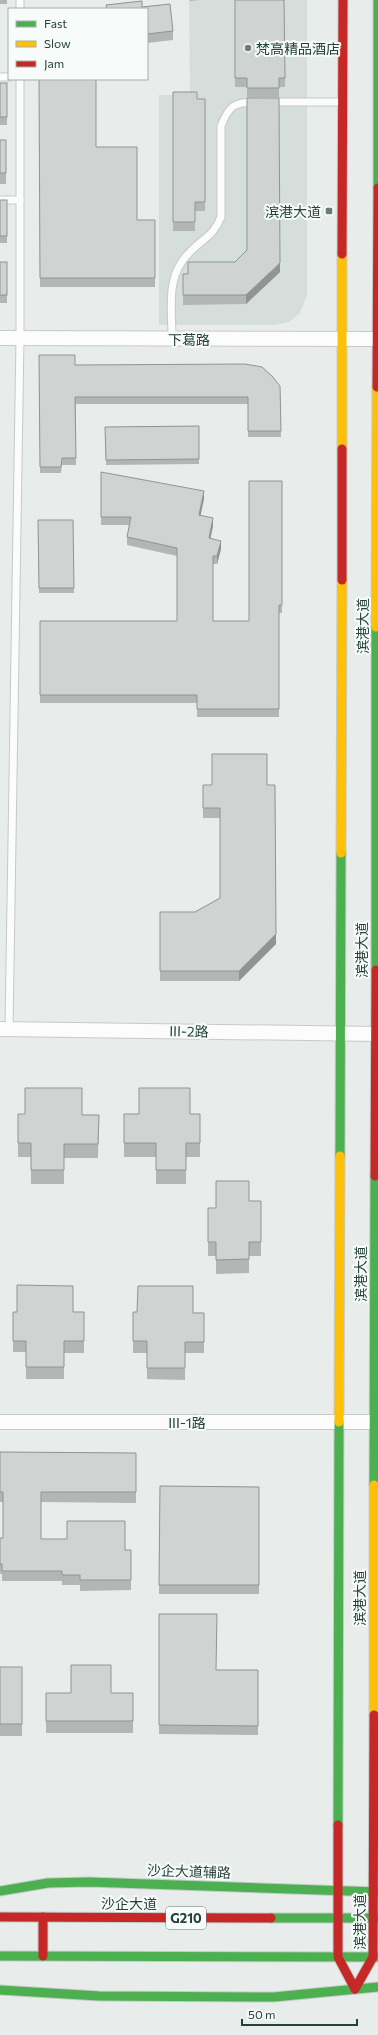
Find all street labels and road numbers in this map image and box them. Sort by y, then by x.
street label: 下葛路 [168,331,210,348]
street label: 滨港大道 [354,598,371,654]
street label: 滨港大道 [353,922,370,978]
street label: III-2路 [169,1022,209,1040]
street label: 滨港大道 [352,1246,369,1302]
street label: III-1路 [168,1414,206,1431]
street label: 滨港大道 [351,1570,368,1626]
street label: 沙企大道辅路 [147,1861,231,1881]
street label: 滨港大道 [351,1894,368,1950]
street label: 沙企大道 [101,1895,157,1912]
road number: G210 [166,1907,206,1929]

